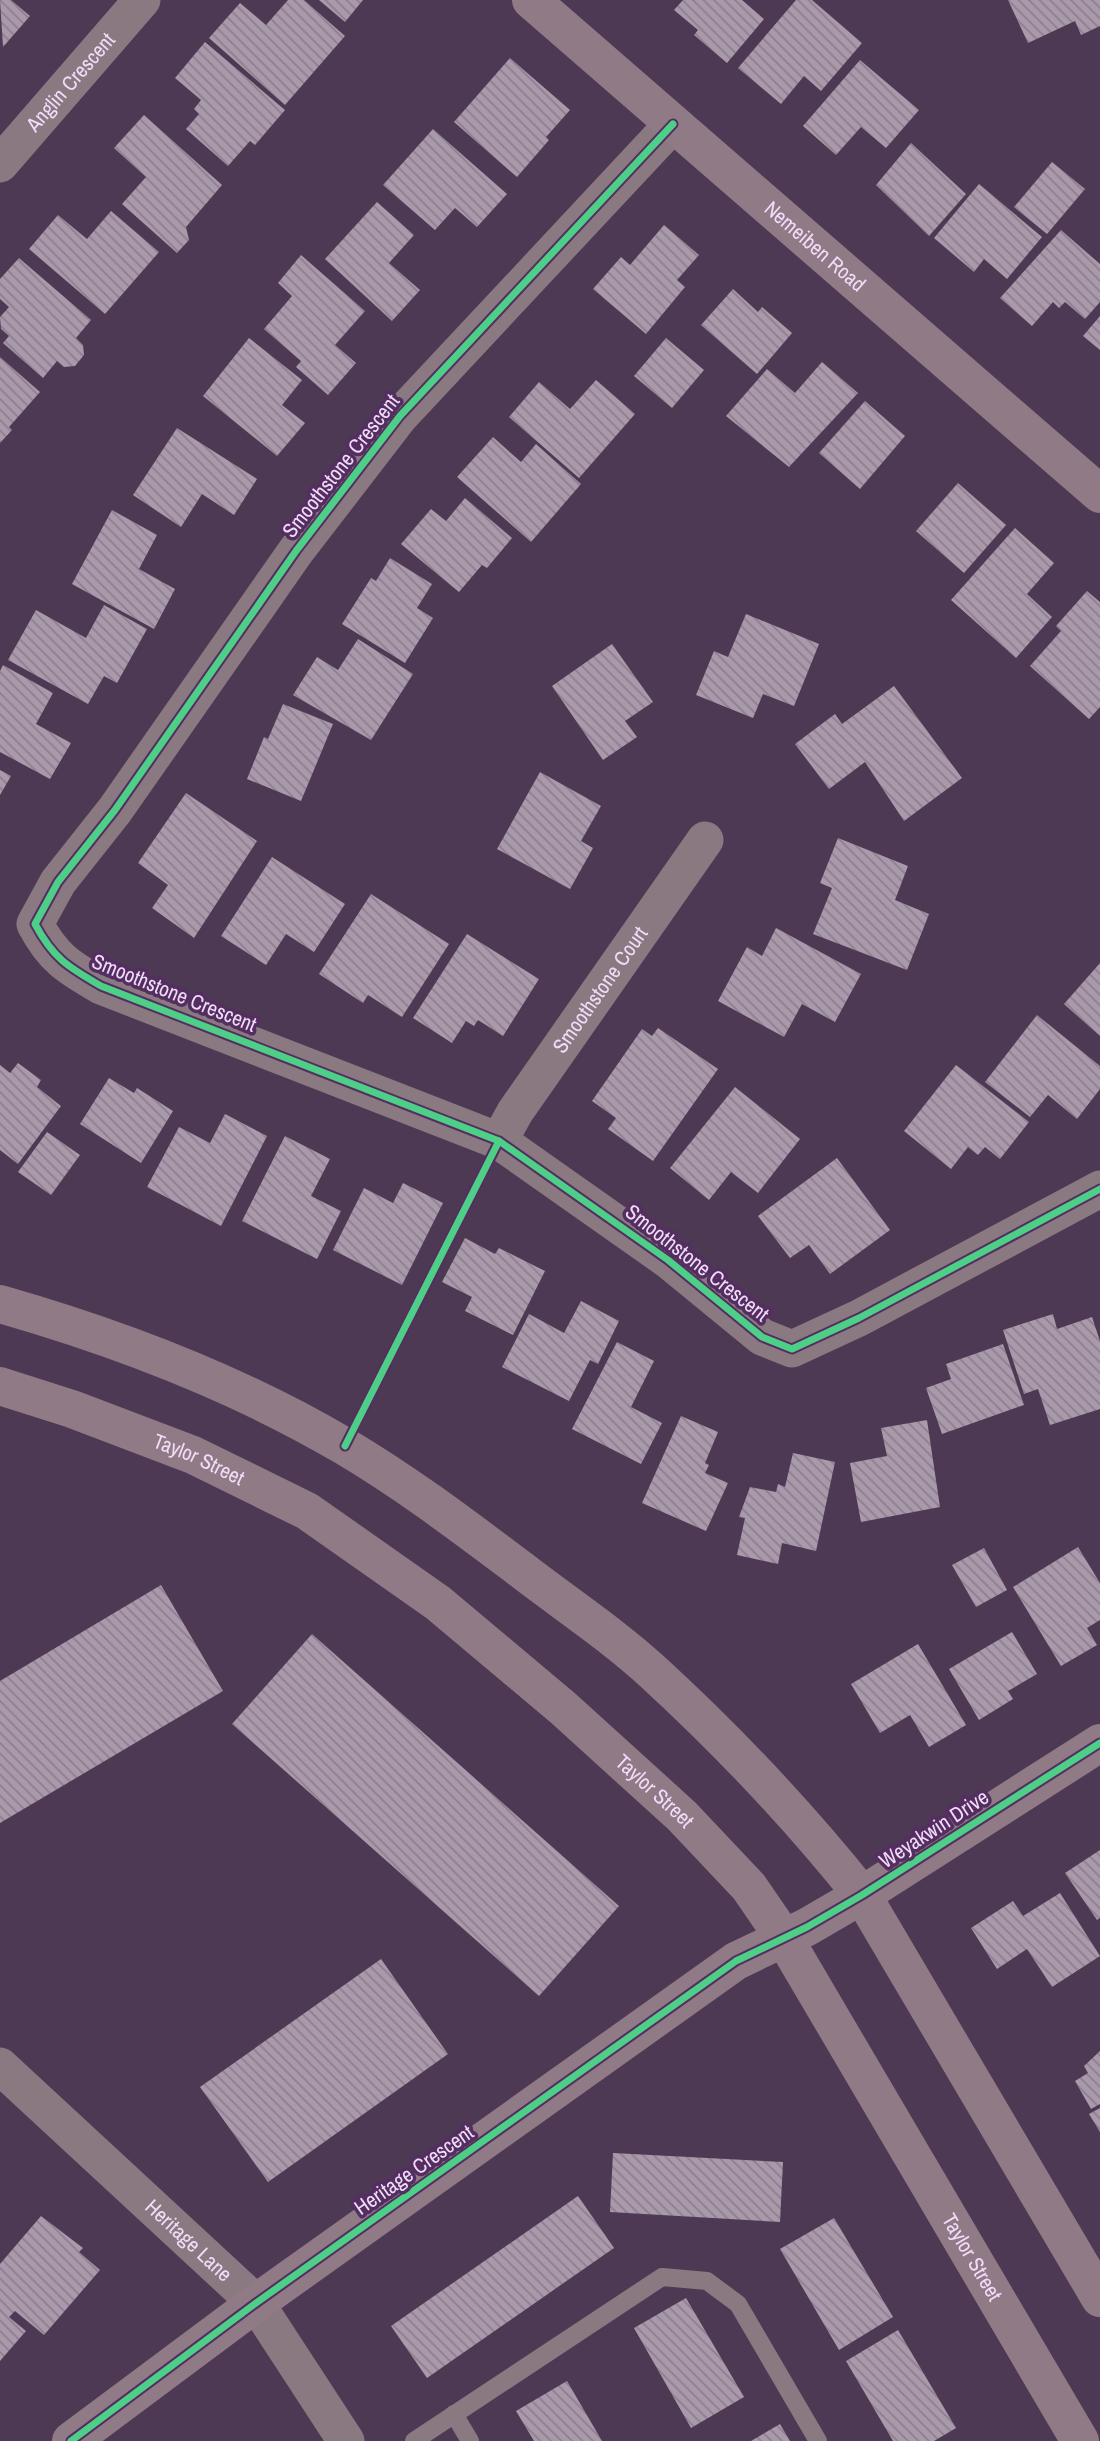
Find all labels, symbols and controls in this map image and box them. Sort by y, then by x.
street label: Anglin Crescent [19,26,122,139]
street label: Nemeiben Road [758,194,872,298]
street label: Smoothstone Crescent [275,388,406,544]
street label: Smoothstone Court [545,920,654,1059]
street label: Smoothstone Crescent [88,946,261,1039]
street label: Smoothstone Crescent [619,1197,775,1328]
street label: Taylor Street [149,1426,250,1492]
street label: Taylor Street [609,1747,701,1834]
street label: Weyakwin Drive [873,1782,994,1875]
street label: Heritage Crescent [348,2118,479,2222]
street label: Heritage Lane [139,2192,239,2288]
street label: Taylor Street [935,2208,1010,2306]

